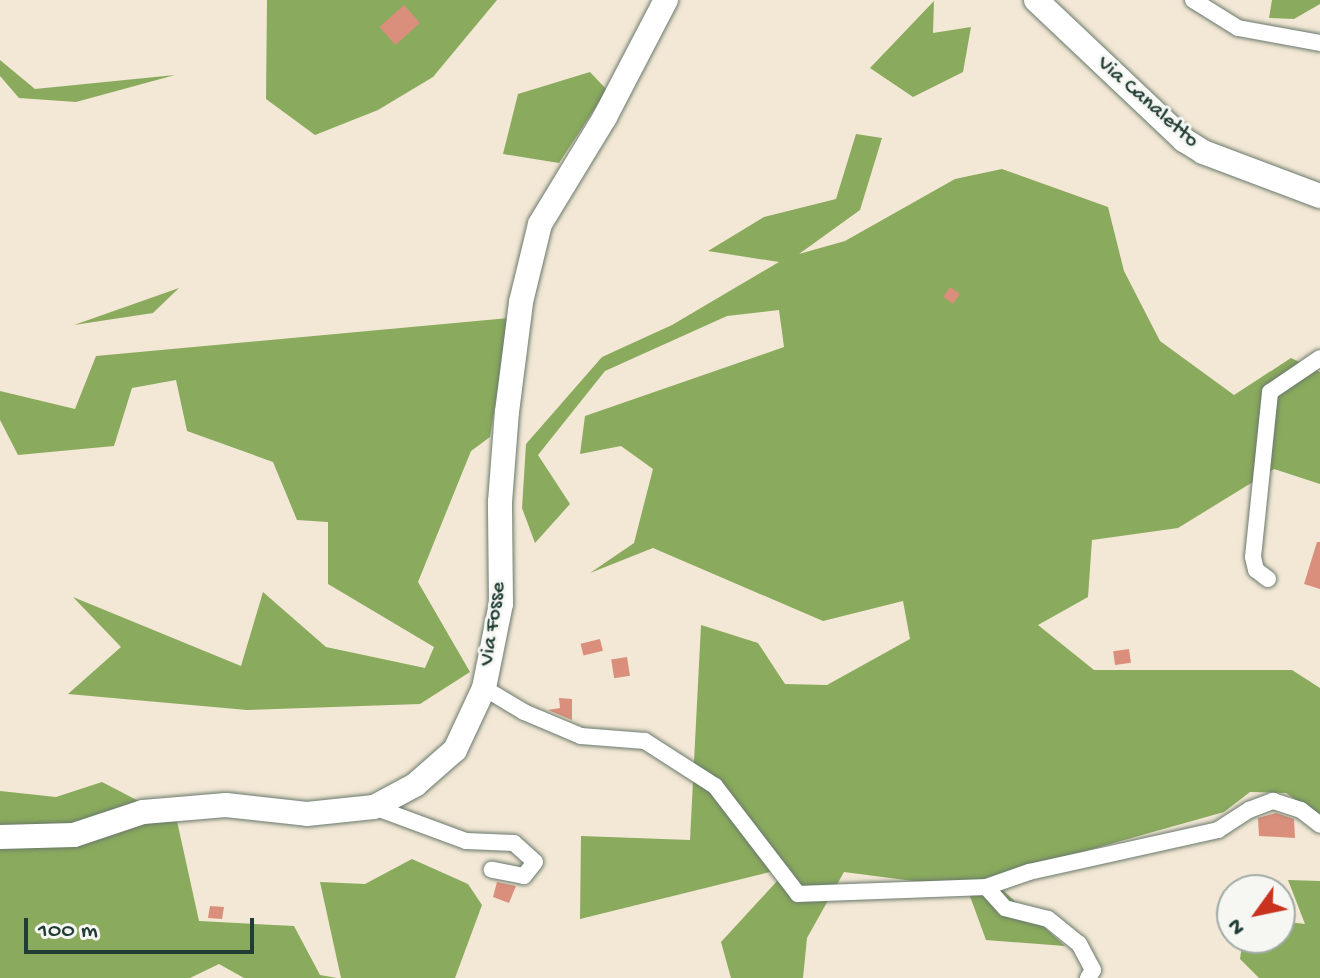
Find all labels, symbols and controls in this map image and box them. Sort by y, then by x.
street label: Via Canaletto [1090,51,1204,155]
street label: Via Fosse [475,580,513,668]
north arrow [1216,874,1296,954]
scale bar [28,902,258,952]
text: N [1223,913,1252,939]
text: 100 m [38,917,98,946]

